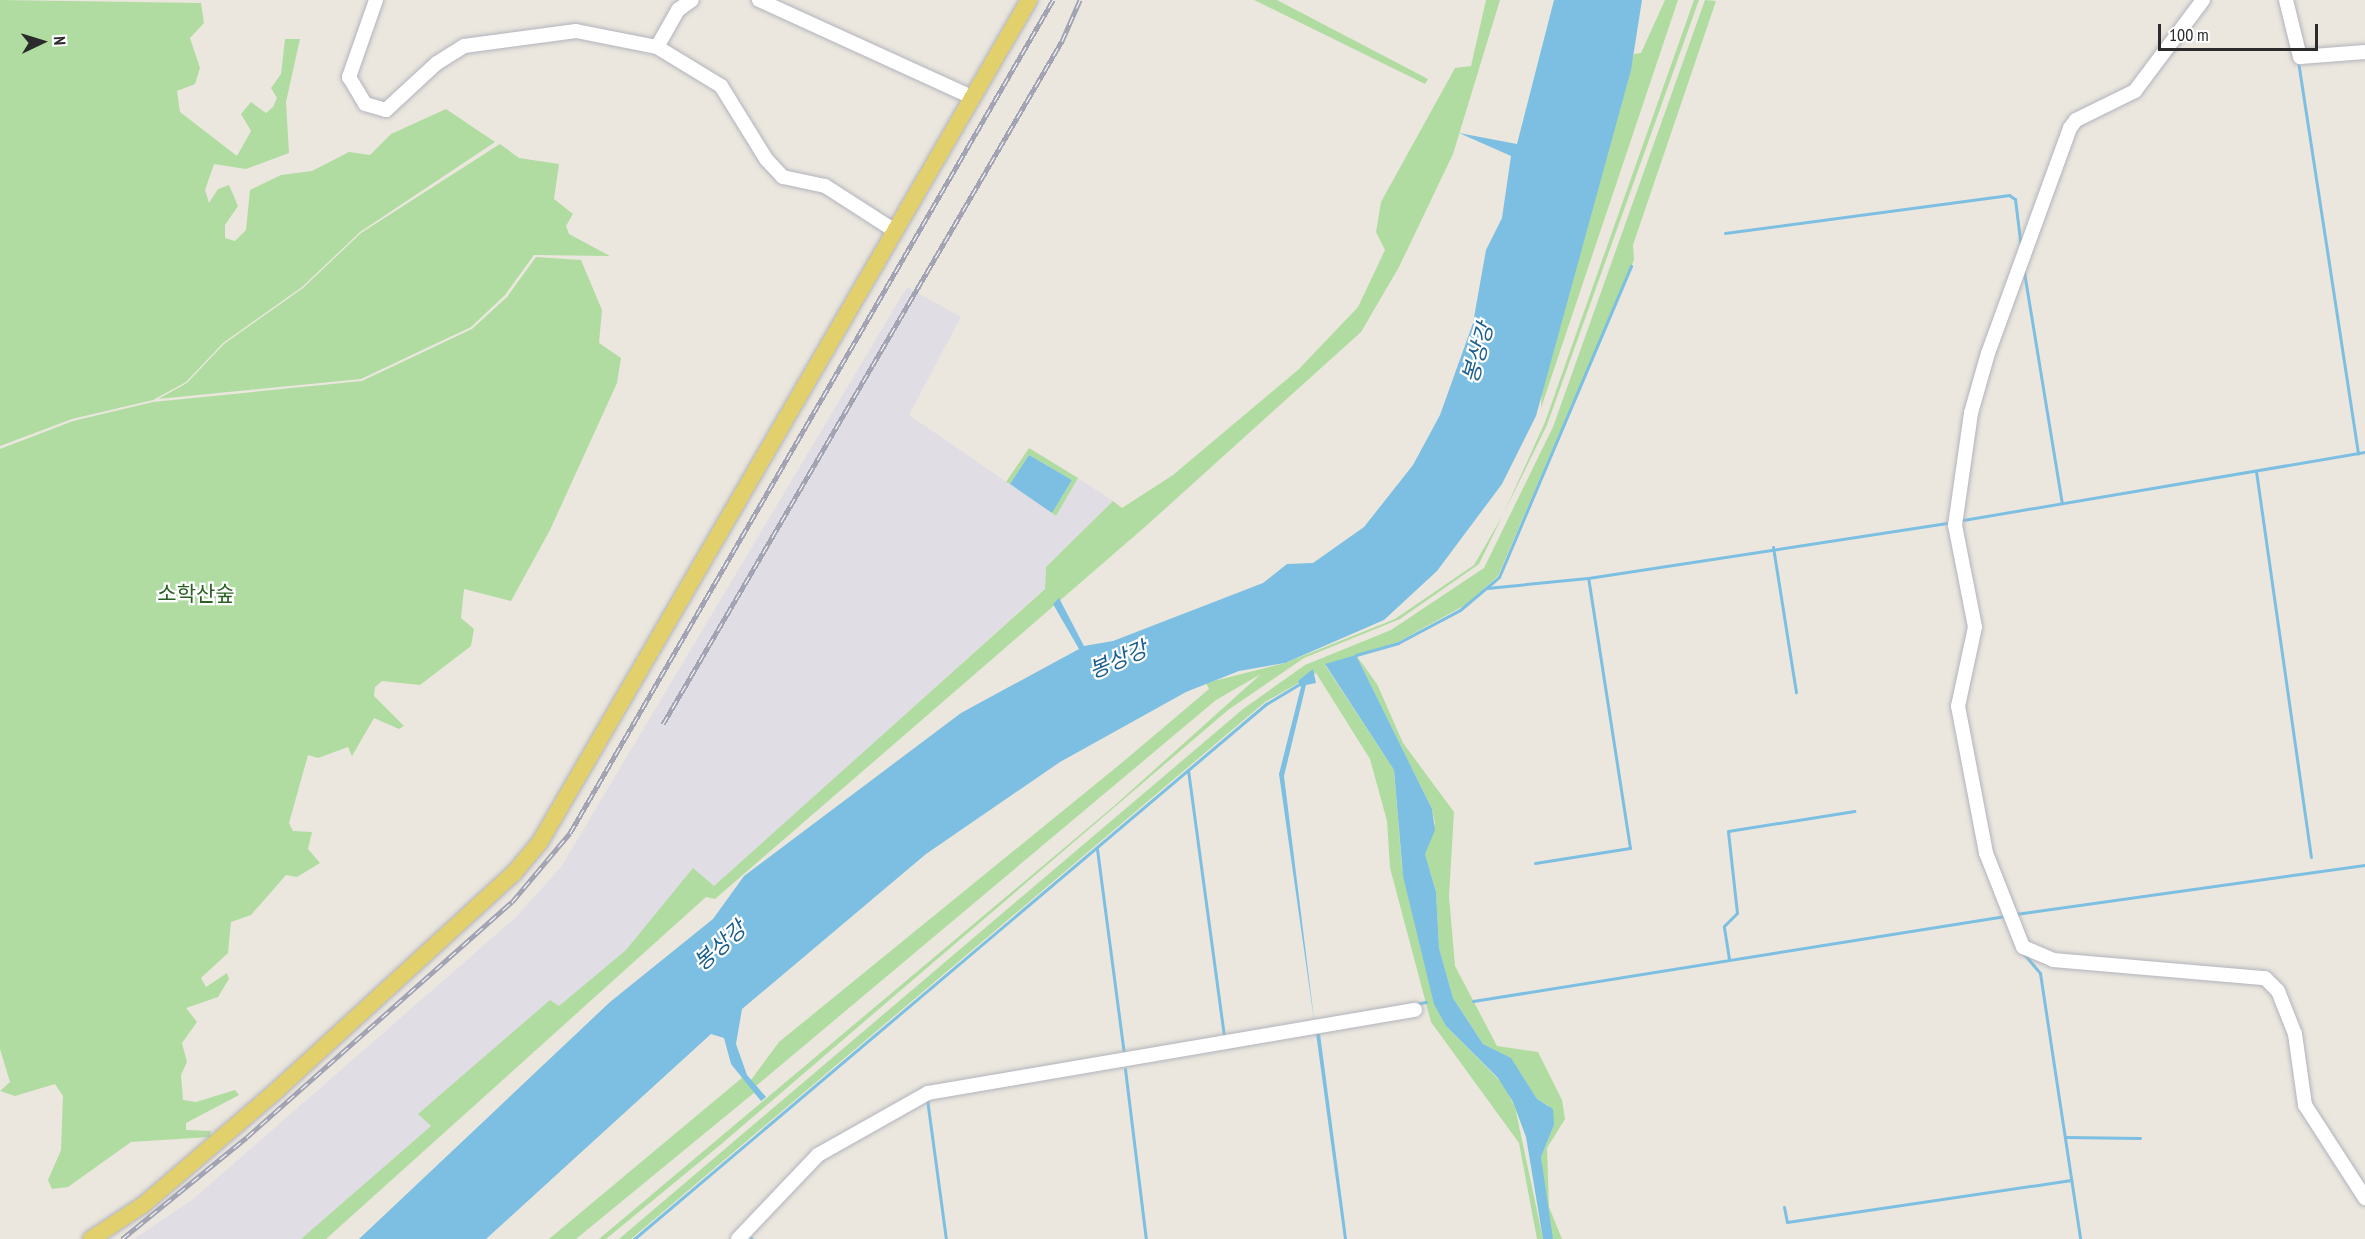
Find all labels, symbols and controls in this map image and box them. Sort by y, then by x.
north arrow [12,12,72,72]
scale bar [2161,12,2322,50]
text: 100 m [2169,23,2209,46]
text: N [50,36,70,46]
water label: 봉상강 [1457,320,1499,386]
park label: 소학산숲 [157,581,235,607]
water label: 봉상강 [1085,636,1151,684]
water label: 봉상강 [689,916,751,976]

